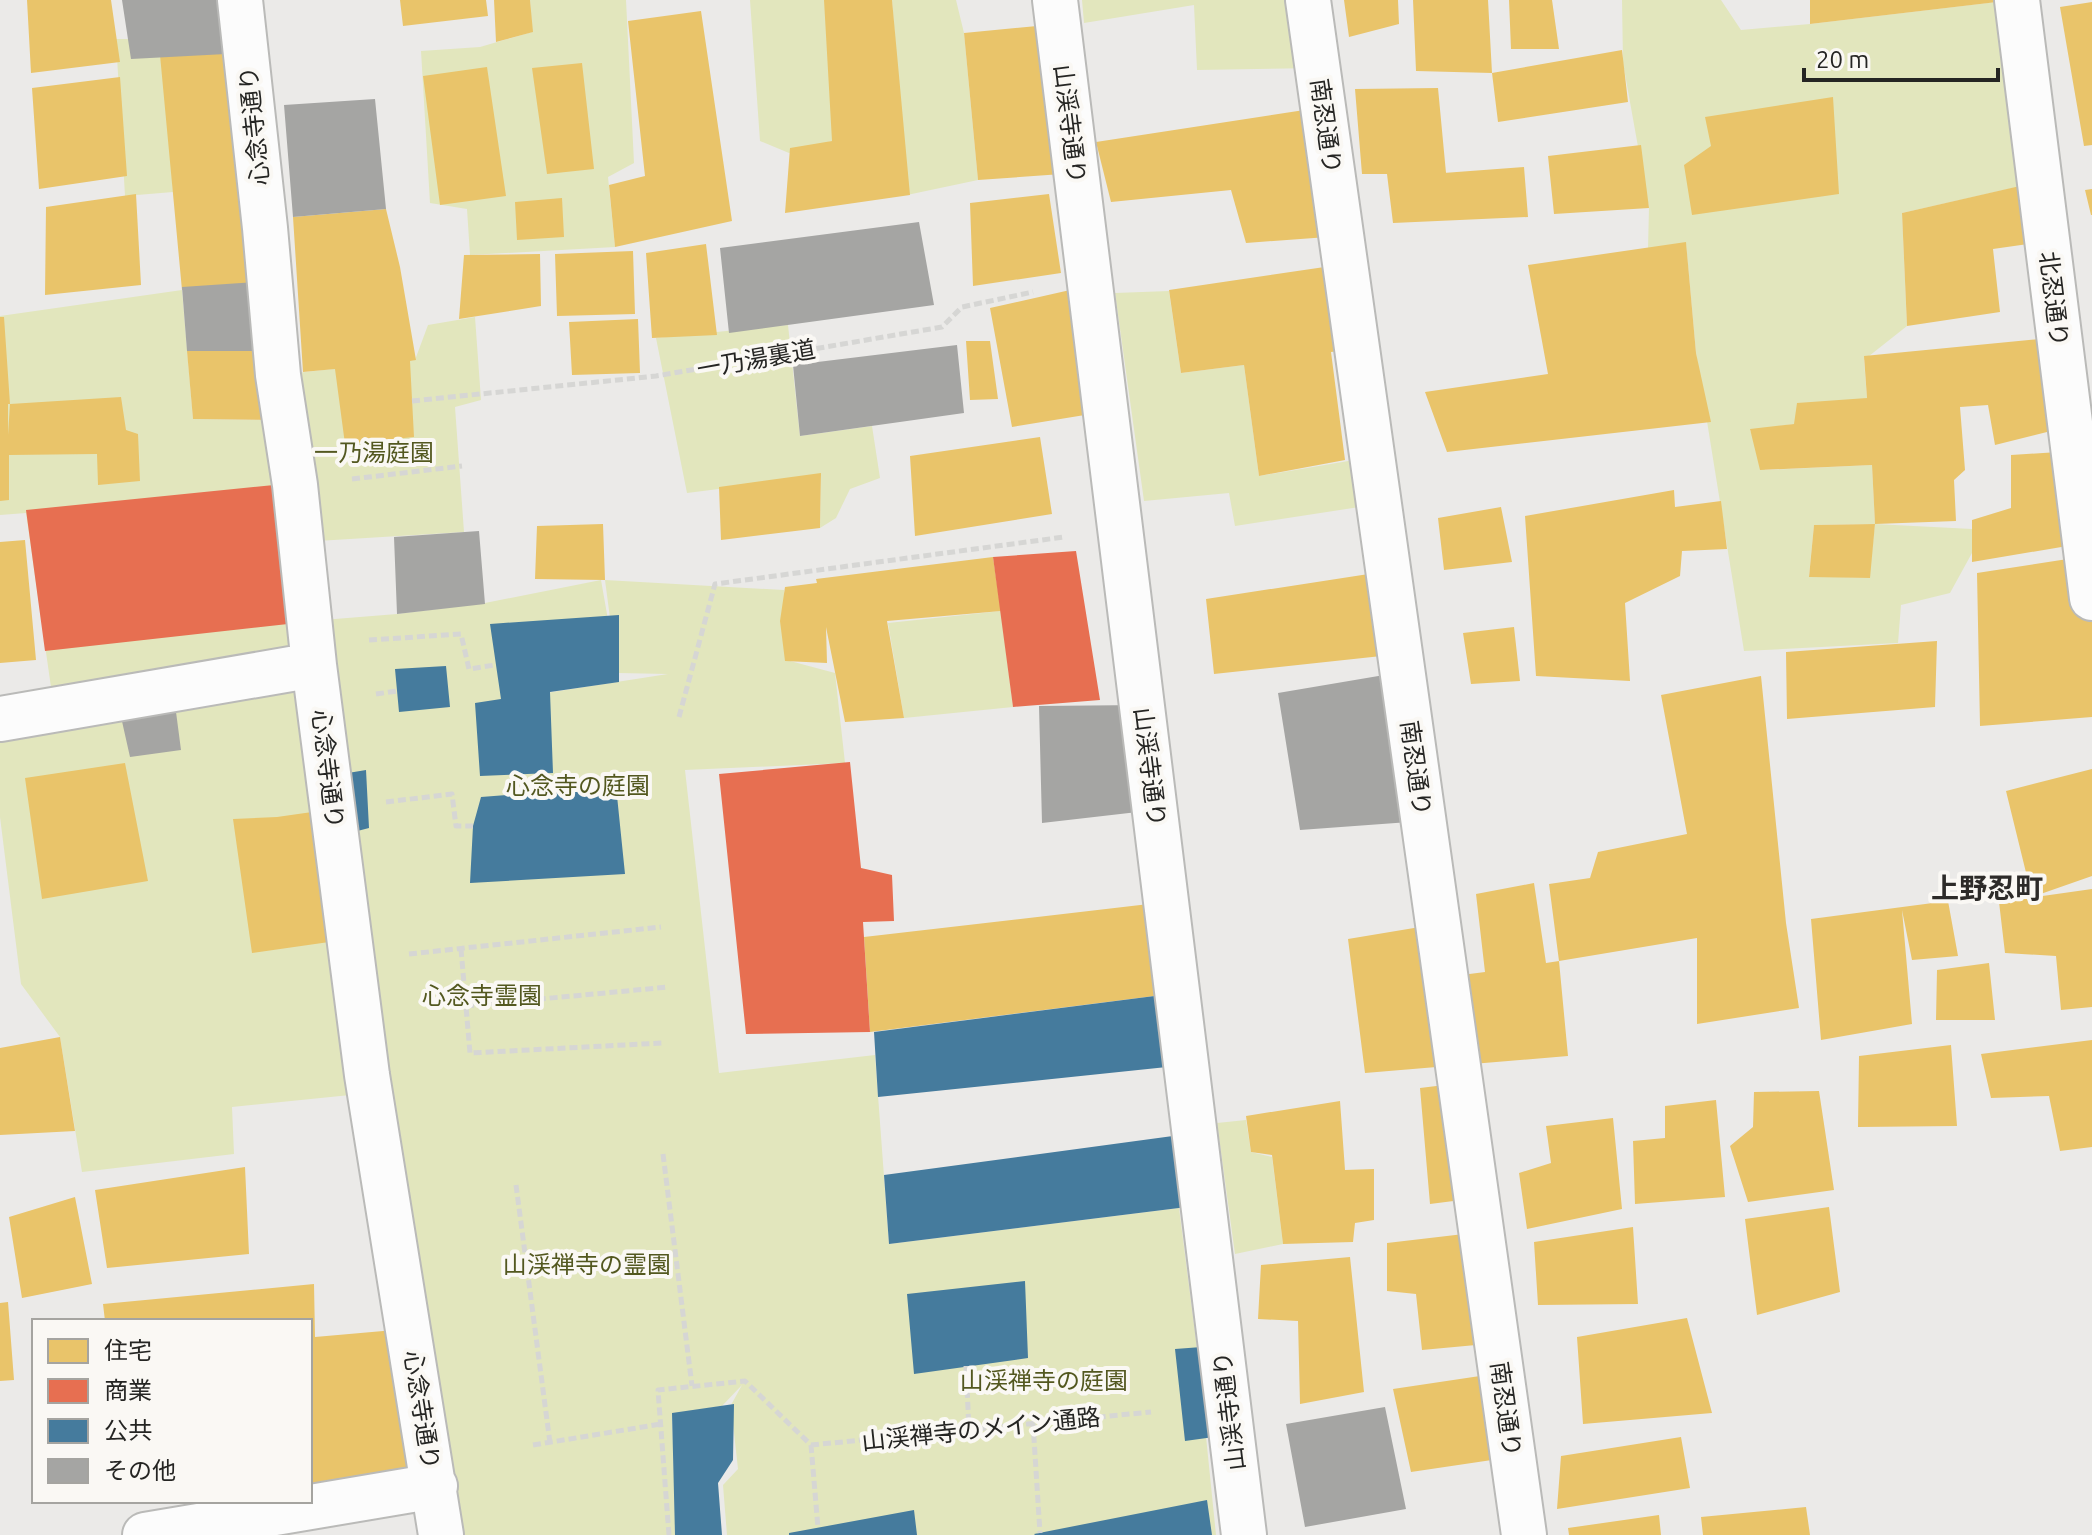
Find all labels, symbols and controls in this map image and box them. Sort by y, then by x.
scale bar [1804,32,1998,82]
text: 20 m [1816,46,1869,73]
street label: 山渓寺通り [1049,63,1091,185]
street label: 心念寺通り [234,65,274,187]
street label: 南忍通り [1306,77,1346,175]
street label: 北忍通り [2035,250,2073,348]
street label: 一乃湯裏道 [695,335,817,383]
park label: 一乃湯庭園 [314,439,434,466]
street label: 山渓寺通り [1129,706,1171,828]
street label: 心念寺通り [307,708,349,830]
street label: 南忍通り [1396,719,1436,817]
park label: 心念寺の庭園 [506,772,650,799]
district label: 上野忍町 [1931,872,2043,903]
park label: 心念寺霊園 [422,982,542,1009]
park label: 山渓禅寺の霊園 [503,1251,671,1278]
legend [32,1319,312,1503]
text: 住宅 [104,1337,152,1364]
street label: 心念寺通り [399,1349,445,1471]
street label: 山渓寺通り [1208,1350,1250,1472]
street label: 南忍通り [1486,1360,1526,1458]
park label: 山渓禅寺の庭園 [960,1367,1128,1394]
text: 商業 [104,1377,152,1404]
street label: 山渓禅寺のメイン通路 [860,1403,1102,1455]
text: 公共 [104,1417,152,1444]
text: その他 [104,1457,176,1484]

